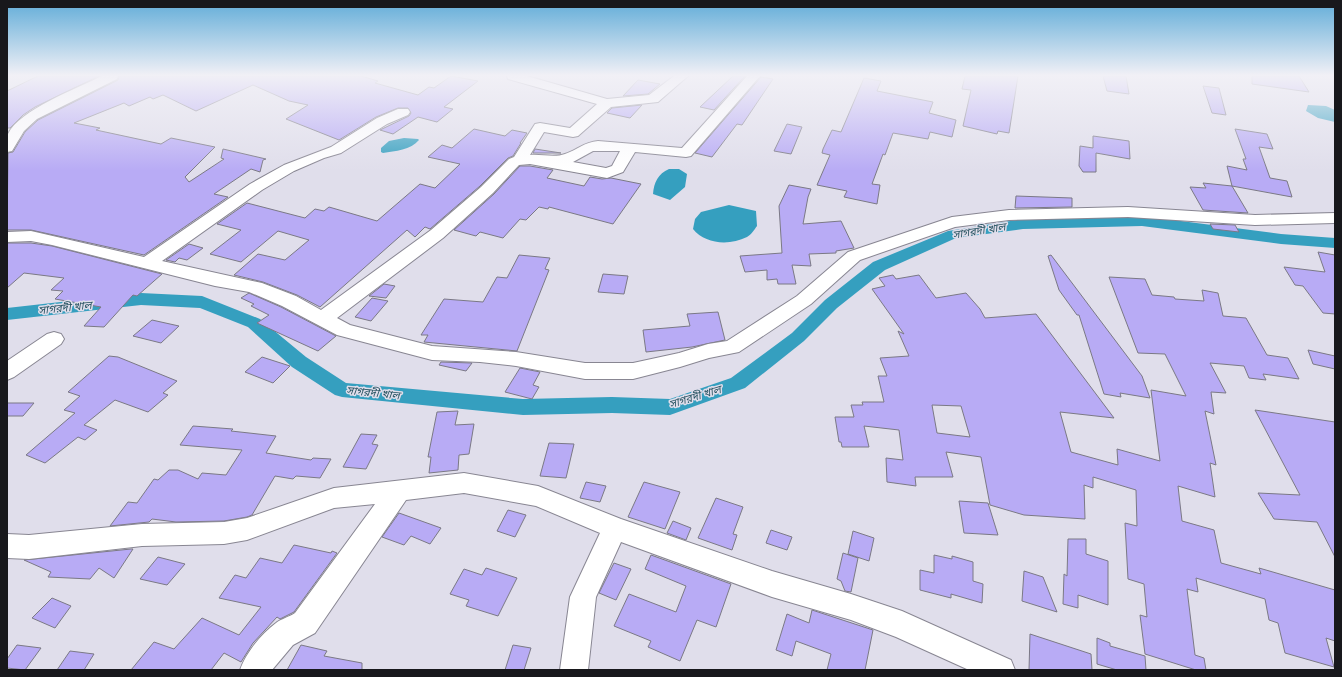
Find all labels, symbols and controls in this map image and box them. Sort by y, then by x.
water label: সাগরদী খাল [952,220,1008,242]
water label: সাগরদী খাল [38,299,94,317]
water label: সাগরদী খাল [668,382,724,411]
water label: সাগরদী খাল [346,384,402,402]

